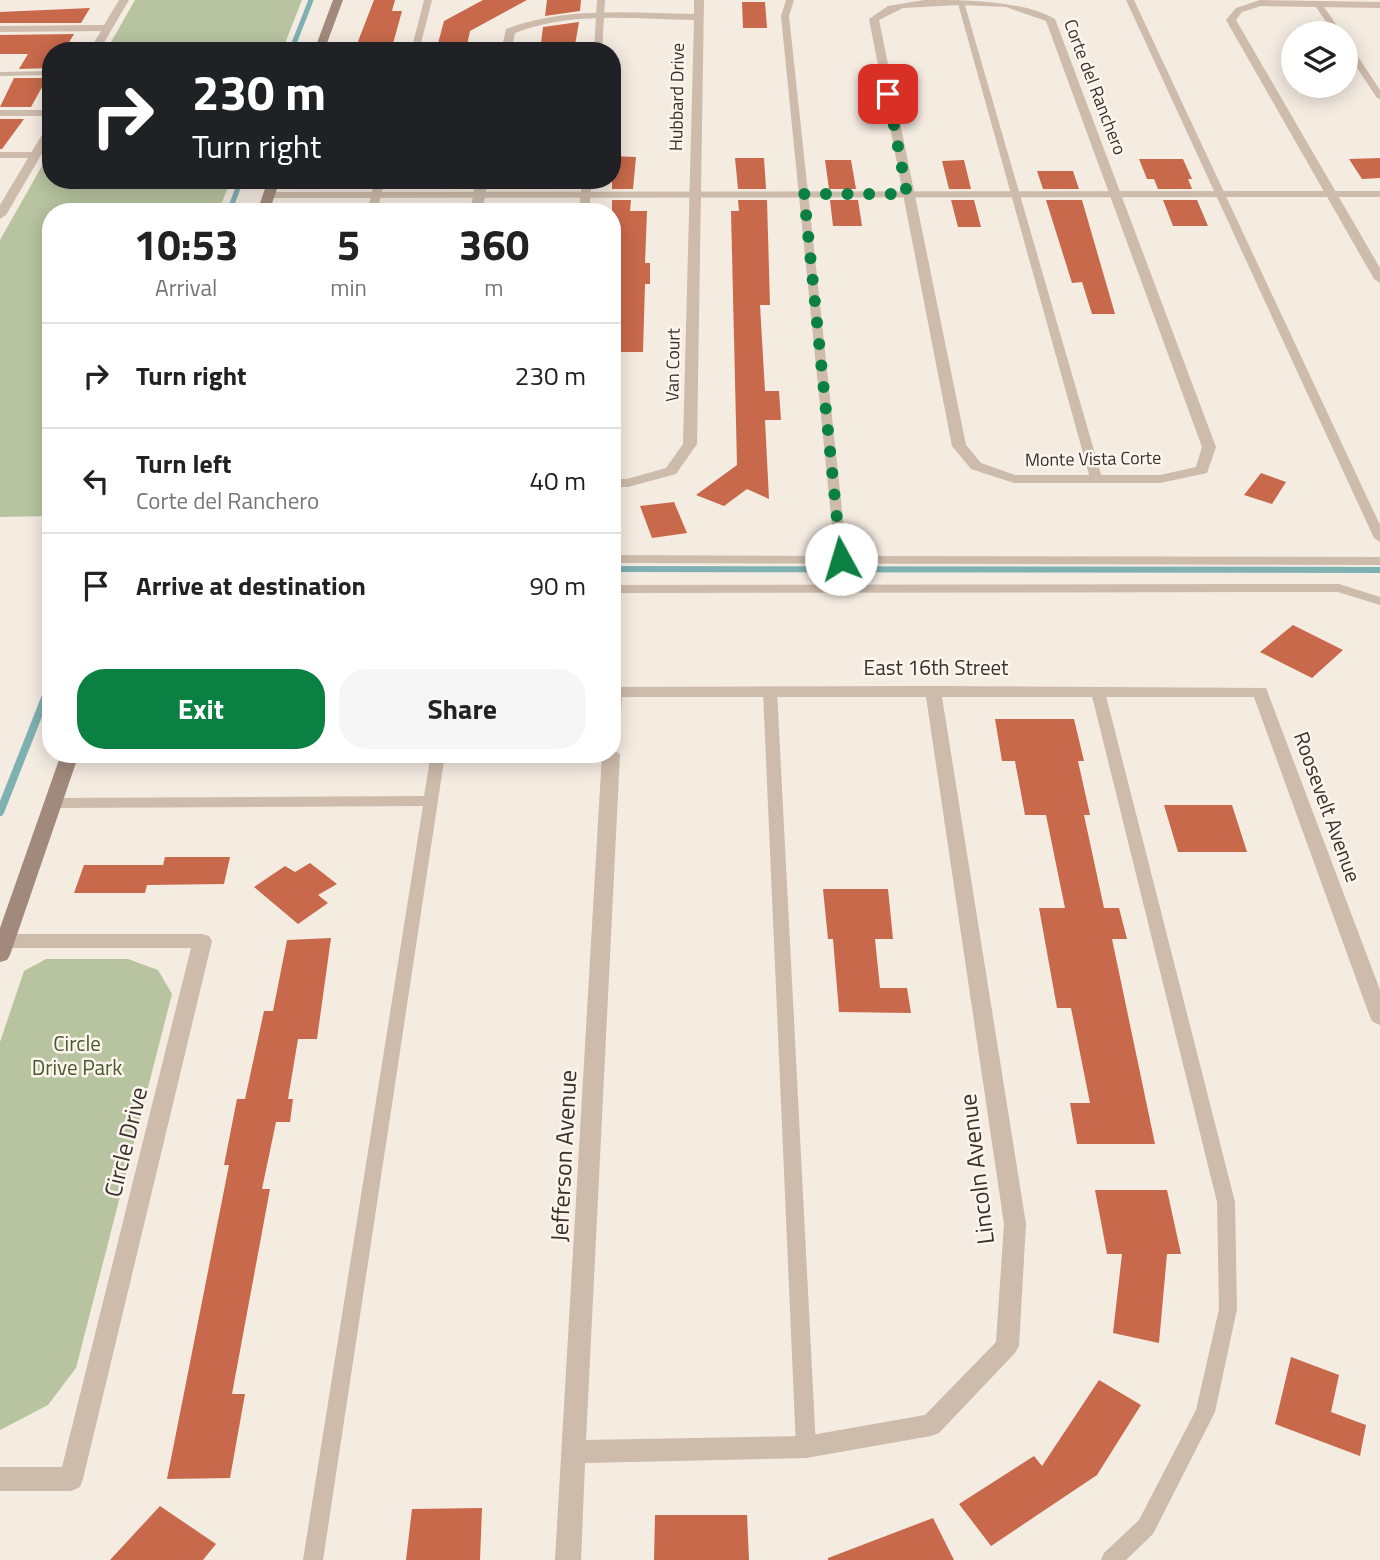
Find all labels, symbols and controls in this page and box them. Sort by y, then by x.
street label: Corte del Ranchero [1057,15,1134,159]
map controls [1281,21,1358,98]
button: layers [1281,21,1358,98]
street label: Hubbard Drive [662,43,691,151]
text: 230 m [192,54,326,129]
pin [858,64,918,124]
icon: right [77,70,168,161]
icon: arrive [869,75,907,113]
text: Turn right [192,122,321,170]
text: 10:53 [134,212,239,276]
text: 5 [337,212,360,276]
text: 360 [459,212,529,276]
text: Arrival [155,270,217,305]
text: min [330,270,367,305]
text: m [484,270,504,305]
street label: Van Court [658,327,687,402]
text: Turn right [136,356,247,395]
text: 230 m [515,356,586,395]
icon: right [77,357,115,395]
text: Turn left [136,444,231,483]
street label: Monte Vista Corte [1025,444,1161,473]
text: 40 m [529,461,586,500]
icon: left [77,462,115,500]
text: Corte del Ranchero [136,483,319,518]
position arrow [804,522,878,596]
text: Arrive at destination [136,566,366,605]
text: 90 m [529,566,586,605]
icon: arrive [77,567,115,605]
street label: East 16th Street [864,651,1009,683]
button: Exit [77,669,325,749]
button: Share [339,669,586,749]
street label: Roosevelt Avenue [1286,727,1370,886]
park label: Circle Drive Park [32,1027,122,1083]
street label: Jefferson Avenue [541,1069,585,1243]
street label: Circle Drive [94,1083,156,1201]
street label: Lincoln Avenue [949,1092,1003,1246]

